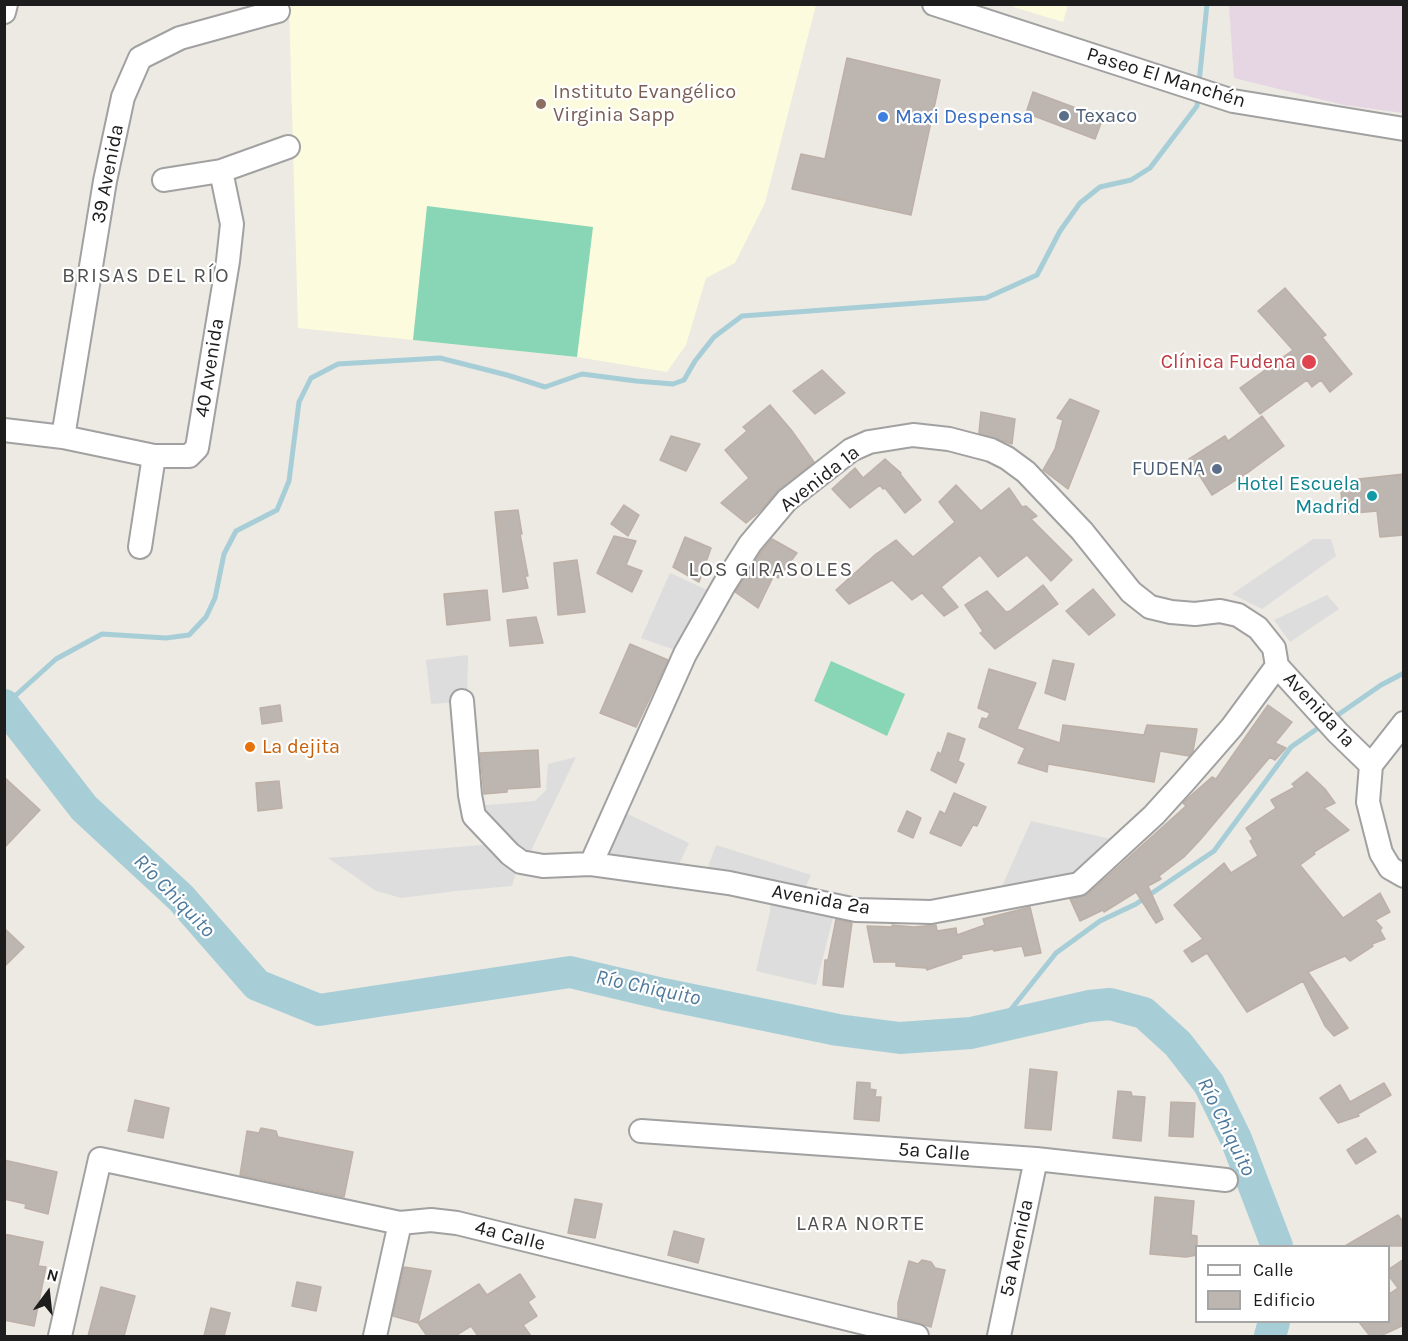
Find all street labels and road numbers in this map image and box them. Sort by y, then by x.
street label: Paseo El Manchén [1084,42,1248,114]
street label: 39 Avenida [87,122,129,226]
street label: 40 Avenida [190,317,230,419]
street label: Avenida 1a [775,440,865,518]
street label: Avenida 1a [1278,667,1360,753]
street label: Avenida 2a [770,880,872,920]
street label: 5a Calle [897,1138,971,1166]
street label: 5a Avenida [995,1197,1039,1299]
street label: 4a Calle [472,1216,548,1256]

